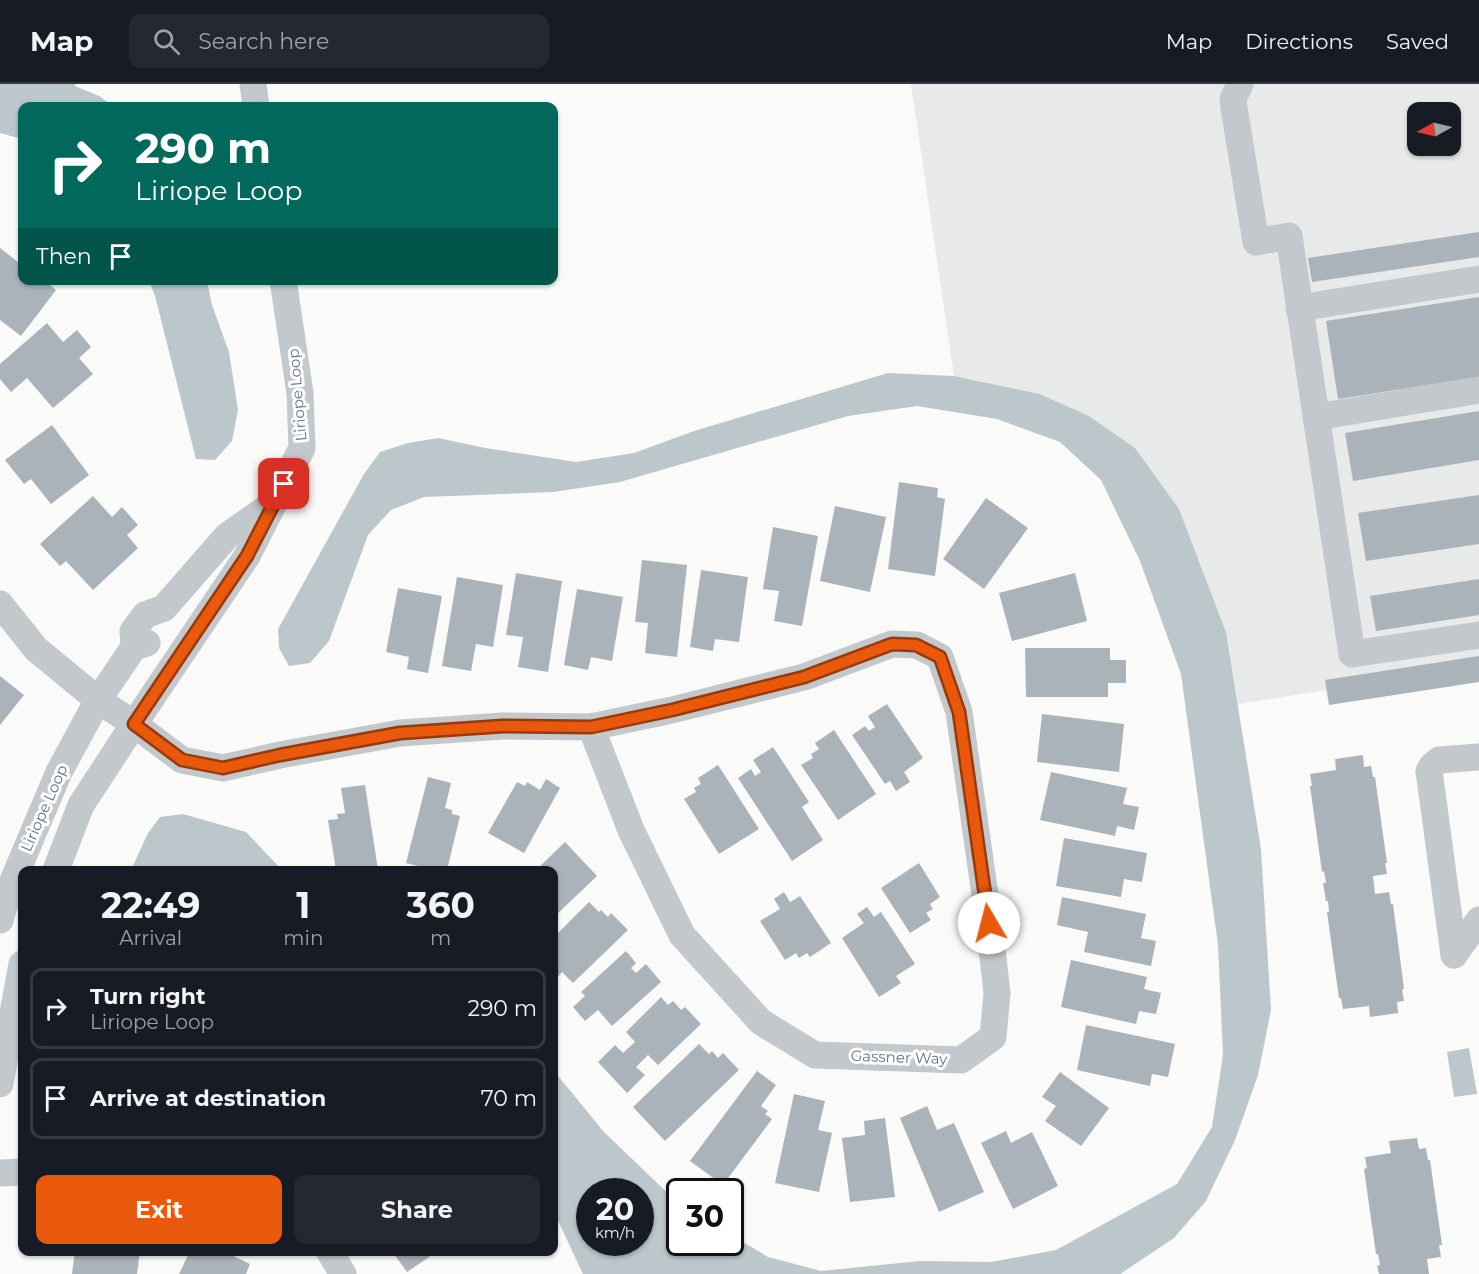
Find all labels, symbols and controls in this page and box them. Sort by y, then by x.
search box [129,14,549,68]
text: Map [30,24,93,58]
icon: search [150,25,183,58]
text: Search here [198,28,329,55]
text: Map [1166,29,1212,54]
text: Directions [1245,29,1353,54]
text: Saved [1386,29,1449,54]
north arrow [1407,102,1461,156]
map controls [1407,102,1461,156]
text: 290 m [135,122,271,174]
icon: right [36,126,114,204]
text: Liriope Loop [135,174,303,207]
icon: arrive [104,240,137,273]
text: Then [36,243,92,270]
street label: Liriope Loop [283,348,311,442]
pin [258,458,309,509]
icon: arrive [267,467,300,500]
street label: Liriope Loop [16,762,72,854]
text: 22:49 [101,883,200,927]
text: 1 [296,883,310,927]
text: 360 [406,883,475,927]
position arrow [957,891,1021,955]
text: Arrival [119,926,182,950]
text: min [283,926,323,950]
text: m [430,926,451,950]
text: Turn right [90,983,205,1010]
icon: right [39,992,72,1025]
text: 290 m [467,995,537,1022]
text: Liriope Loop [90,1010,214,1034]
street label: Gassner Way [850,1046,949,1068]
icon: arrive [39,1082,72,1115]
text: Arrive at destination [90,1085,326,1112]
text: 70 m [481,1085,537,1112]
button: Exit [36,1175,282,1244]
button: Share [294,1175,540,1244]
speed limit sign: 30 [666,1178,744,1256]
text: 20 [596,1191,634,1228]
text: km/h [595,1223,635,1242]

